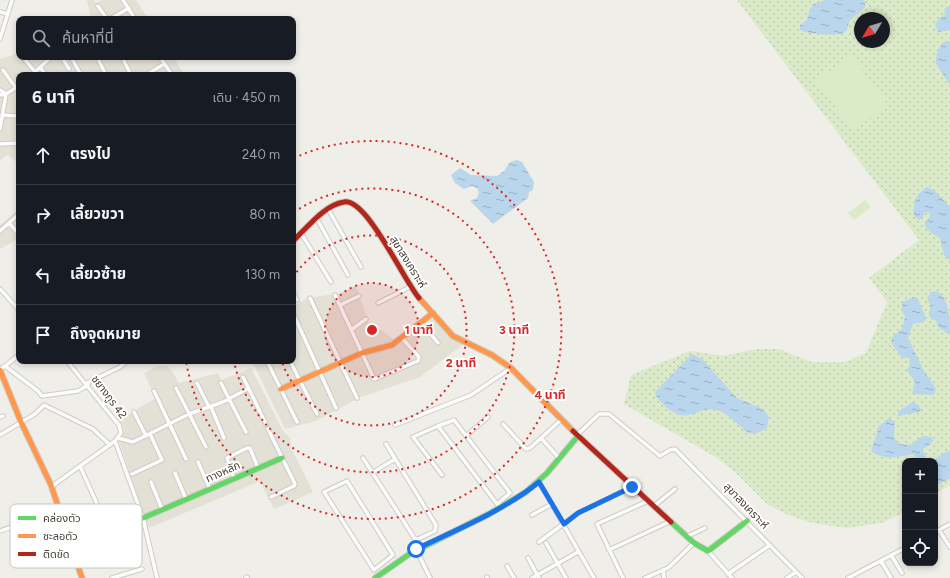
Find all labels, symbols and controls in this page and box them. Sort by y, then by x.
north arrow [854,12,890,48]
search box [16,16,296,60]
icon: search [30,27,52,49]
text: ค้นหาที่นี่ [62,29,114,47]
text: 6 นาที [32,87,75,107]
text: เดิน · 450 m [212,90,280,105]
icon: ahead [32,144,54,166]
text: ตรงไป [70,145,111,163]
text: 240 m [242,147,280,162]
icon: right [32,204,54,226]
text: เลี้ยวขวา [70,205,124,223]
text: 80 m [249,207,280,222]
street label: สุขาสงเคราะห์ [387,234,429,291]
icon: left [32,264,54,286]
text: เลี้ยวซ้าย [70,265,126,283]
text: 130 m [245,267,280,282]
centre of rings [365,323,379,337]
text: 1 นาที [405,323,433,337]
text: 3 นาที [499,323,529,337]
icon: arrive [32,324,54,346]
text: ถึงจุดหมาย [70,325,141,343]
text: 2 นาที [446,356,476,370]
street label: ชยางกูร 42 [89,373,129,421]
text: 4 นาที [534,388,566,402]
map controls [902,458,938,566]
button: + [902,458,938,494]
street label: ทางหลัก [204,459,242,485]
route end [623,478,641,496]
street label: สุขาสงเคราะห์ [721,480,771,532]
button: − [902,494,938,530]
legend [10,504,142,568]
text: คล่องตัว [43,512,81,525]
text: ชะลอตัว [43,530,78,543]
button: locate [902,530,938,566]
route start [407,540,425,558]
text: ติดขัด [43,548,70,561]

